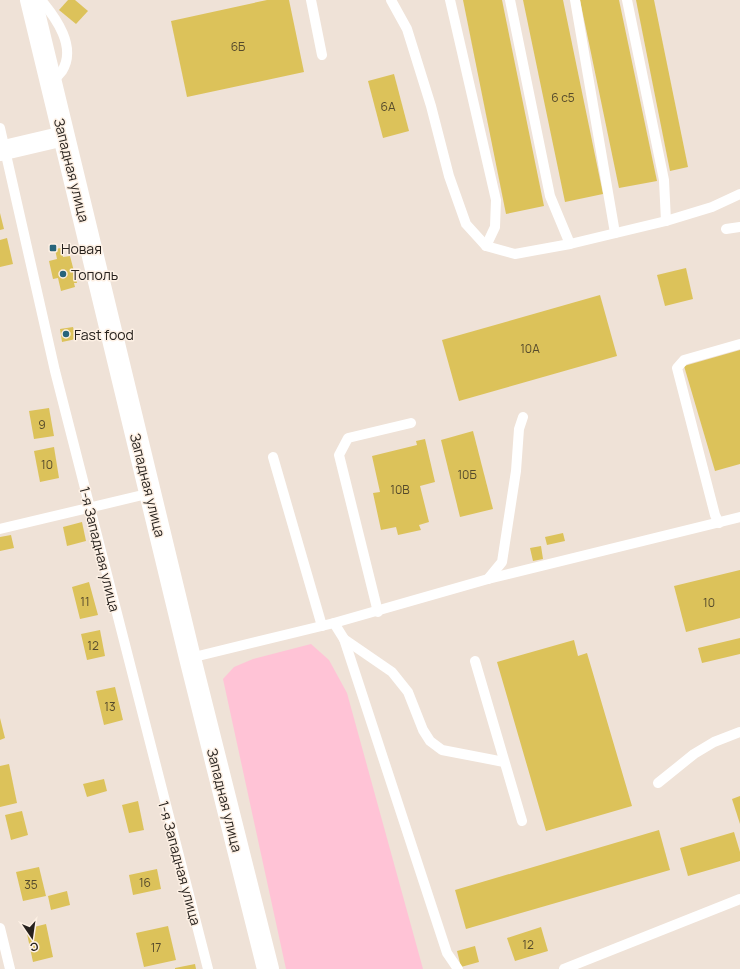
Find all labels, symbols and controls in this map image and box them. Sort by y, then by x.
house number: 6Б [231,38,245,55]
house number: 6 с5 [551,89,575,106]
house number: 6А [380,98,396,115]
street label: Западная улица [50,116,94,224]
place label: Новая [61,239,102,258]
marker: Новая [48,243,58,253]
place label: Тополь [71,265,118,284]
marker: Тополь [58,269,68,279]
place label: Fast food [74,325,134,344]
marker: Fast food [61,329,71,339]
house number: 10А [520,340,540,357]
house number: 9 [38,416,46,433]
street label: Западная улица [126,431,170,539]
house number: 10 [41,456,53,473]
house number: 10Б [457,466,477,483]
house number: 10В [390,481,410,498]
street label: 1-я Западная улица [75,484,125,614]
house number: 11 [80,593,90,610]
house number: 10 [703,594,715,611]
house number: 12 [87,637,99,654]
house number: 13 [104,698,116,715]
street label: Западная улица [203,746,247,854]
street label: 1-я Западная улица [154,799,206,927]
house number: 16 [139,874,151,891]
house number: 35 [24,876,38,893]
north arrow [12,917,52,957]
house number: 12 [522,936,534,953]
text: С [29,939,40,955]
house number: 17 [151,939,161,956]

